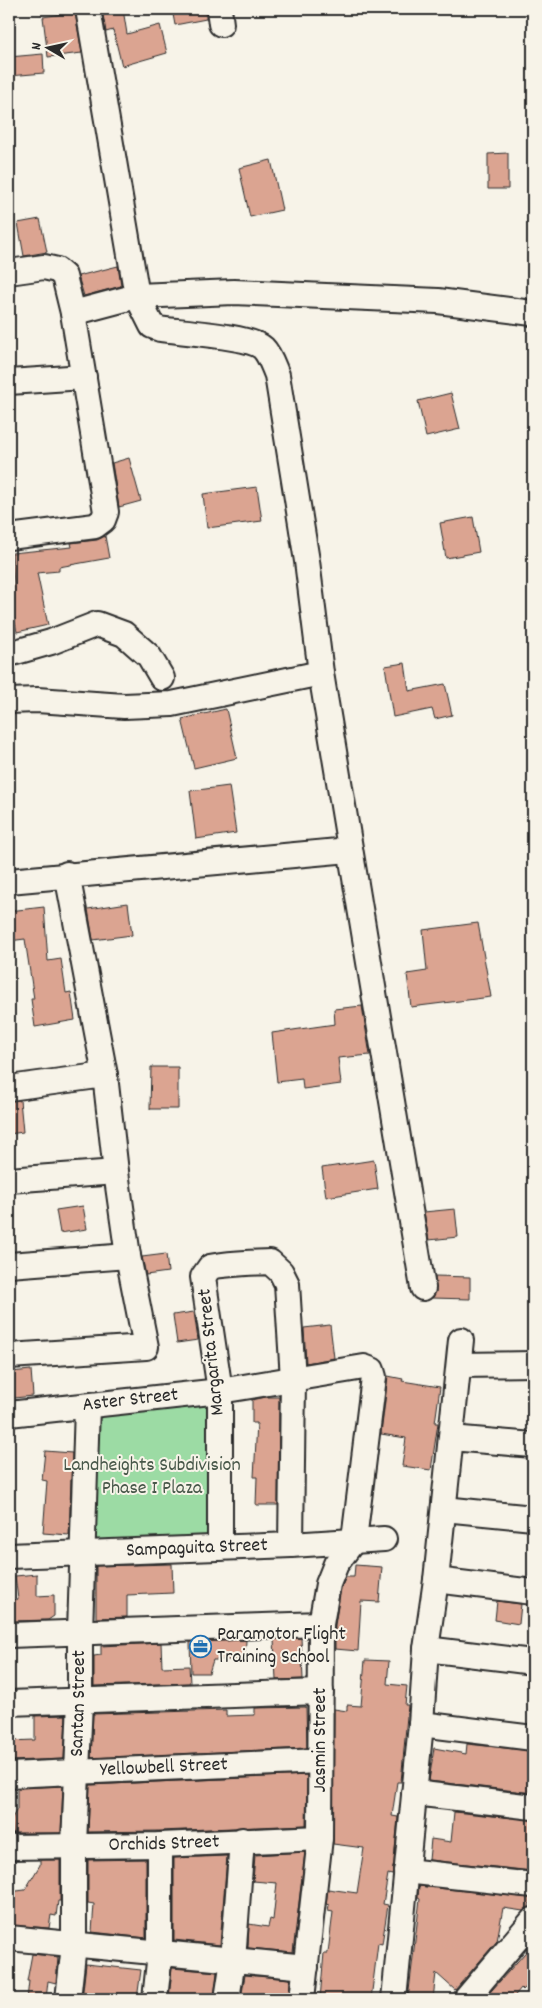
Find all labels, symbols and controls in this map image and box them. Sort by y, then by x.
north arrow [22,22,72,72]
text: N [27,41,48,51]
street label: Margarita Street [191,1287,233,1417]
street label: Aster Street [81,1382,180,1420]
park label: Landheights Subdivision Phase I Plaza [63,1452,241,1503]
street label: Sampaguita Street [126,1532,268,1565]
place label: Paramotor Flight Training School [217,1621,346,1672]
office icon: Paramotor Flight Training School [189,1635,213,1659]
street label: Santan Street [64,1650,94,1757]
street label: Jasmin Street [307,1688,335,1792]
street label: Yellowbell Street [99,1751,228,1785]
street label: Orchids Street [108,1828,220,1860]

